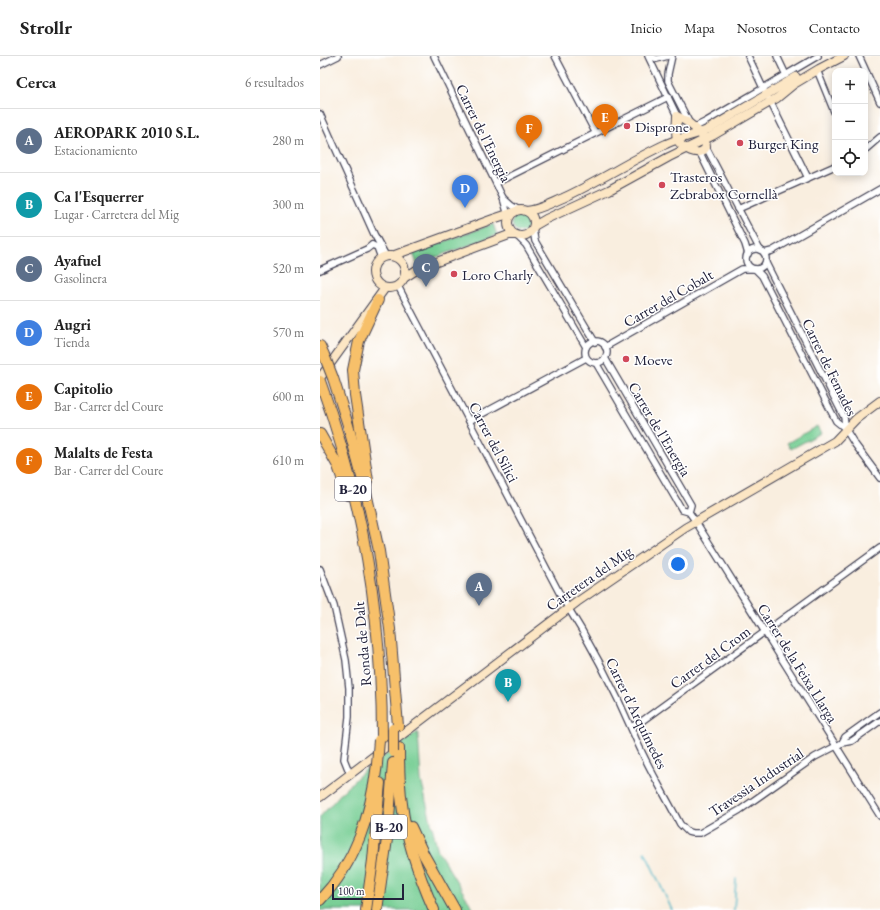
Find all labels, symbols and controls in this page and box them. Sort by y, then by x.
text: Strollr [20,15,72,40]
text: Inicio [631,19,662,37]
text: Mapa [684,19,715,37]
text: Nosotros [737,19,787,37]
text: Contacto [809,19,860,37]
map controls [832,68,868,176]
button: + [832,68,868,104]
text: Cerca [16,71,56,93]
text: 6 resultados [245,74,304,91]
street label: Carrer de l'Energia [452,81,516,185]
pin: E [592,104,618,137]
button: − [832,104,868,140]
pin: F [516,115,542,148]
place label: Disprone [635,117,689,136]
marker: Disprone [622,121,632,131]
text: AEROPARK 2010 S.L. [54,123,199,142]
text: A [24,132,34,149]
text: 280 m [273,132,304,149]
place label: Burger King [748,134,819,153]
marker: Burger King [735,138,745,148]
button: locate [832,140,868,176]
text: Estacionamiento [54,142,138,159]
place label: Trasteros Zebrabox Cornellà [670,167,778,203]
pin: D [452,175,478,208]
marker: Trasteros Zebrabox Cornellà [657,180,667,190]
text: Ca l'Esquerrer [54,187,144,206]
text: B [25,196,33,213]
text: 300 m [273,196,304,213]
text: Lugar · Carretera del Mig [54,206,179,223]
text: Ayafuel [54,251,101,270]
pin: C [413,254,439,287]
text: C [24,260,34,277]
text: 520 m [273,260,304,277]
place label: Loro Charly [462,265,534,284]
street label: Carrer del Cobalt [620,265,716,331]
marker: Loro Charly [449,269,459,279]
text: Gasolinera [54,270,107,287]
text: Augri [54,315,91,334]
street label: Carrer de Femades [798,315,862,419]
text: D [24,324,34,341]
text: 570 m [273,324,304,341]
text: Tienda [54,334,90,351]
place label: Moeve [634,350,673,369]
marker: Moeve [621,354,631,364]
street label: Carrer de l'Energia [624,378,696,480]
text: Capitolio [54,379,113,398]
text: E [25,388,33,405]
text: 600 m [273,388,304,405]
text: Bar · Carrer del Coure [54,398,163,415]
street label: Carrer del Silici [465,399,523,486]
text: Malalts de Festa [54,443,153,462]
text: F [25,452,33,469]
text: 610 m [273,452,304,469]
text: Bar · Carrer del Coure [54,462,163,479]
road number: B-20 [335,477,371,501]
street label: Carretera del Mig [542,541,636,615]
your location [668,554,688,574]
pin: A [466,573,492,606]
street label: Carrer de la Feixa Llarga [754,600,842,726]
street label: Ronda de Dalt [349,601,375,687]
street label: Carrer del Crom [666,621,754,693]
street label: Carrer d'Arquímedes [602,654,672,772]
pin: B [495,669,521,702]
street label: Travessia Industrial [705,743,807,821]
road number: B-20 [371,815,407,839]
scale bar [332,882,404,901]
text: 100 m [338,884,365,898]

